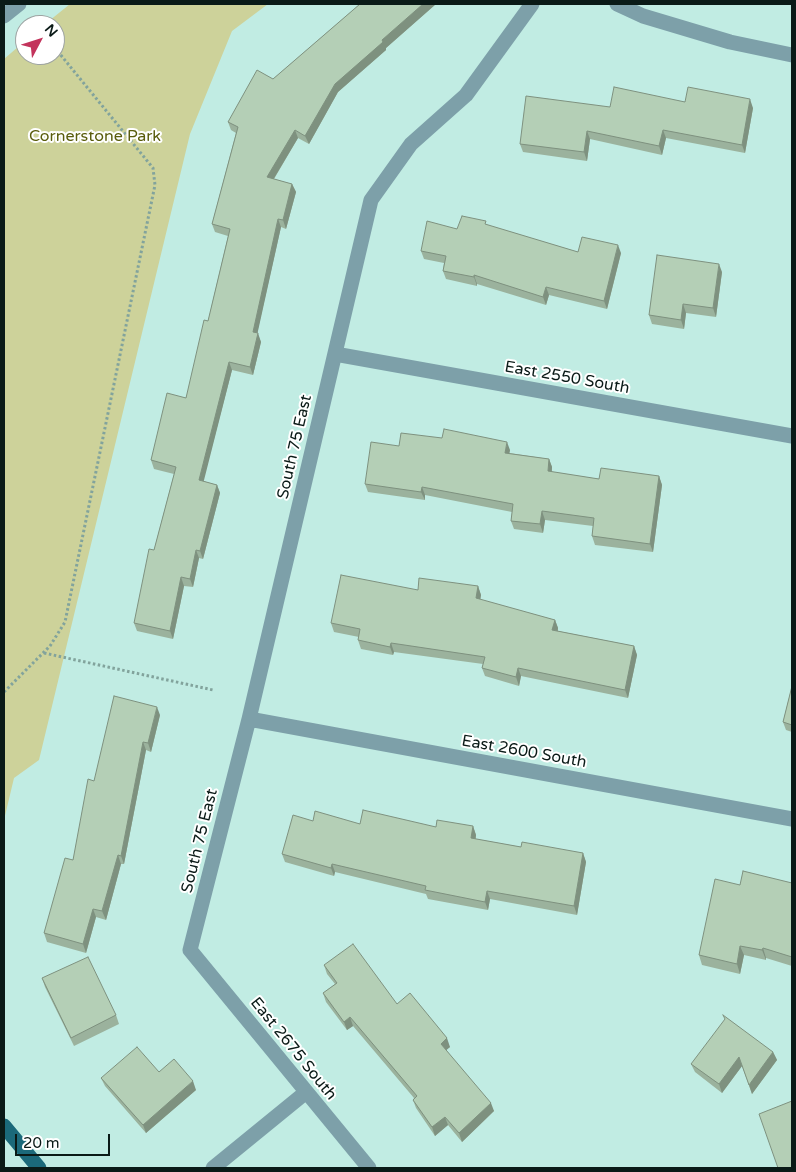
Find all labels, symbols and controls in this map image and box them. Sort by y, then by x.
north arrow [15,15,65,65]
text: N [41,21,61,40]
park label: Cornerstone Park [29,127,161,147]
street label: East 2550 South [503,358,631,398]
street label: South 75 East [274,393,316,501]
street label: East 2600 South [460,732,588,772]
street label: South 75 East [178,787,222,895]
street label: East 2675 South [246,994,340,1104]
scale bar [18,1124,112,1156]
text: 20 m [23,1134,60,1152]

